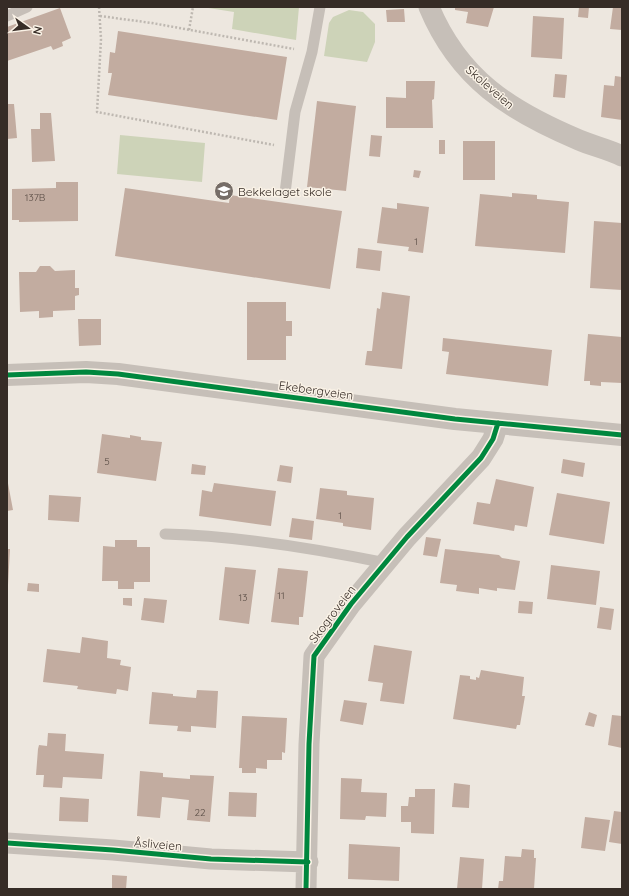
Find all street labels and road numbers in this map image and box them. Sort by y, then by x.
street label: Skoleveien [463,62,517,112]
street label: Ekebergveien [278,377,354,403]
street label: Skogroveien [305,582,359,646]
street label: Åsliveien [133,834,183,854]

